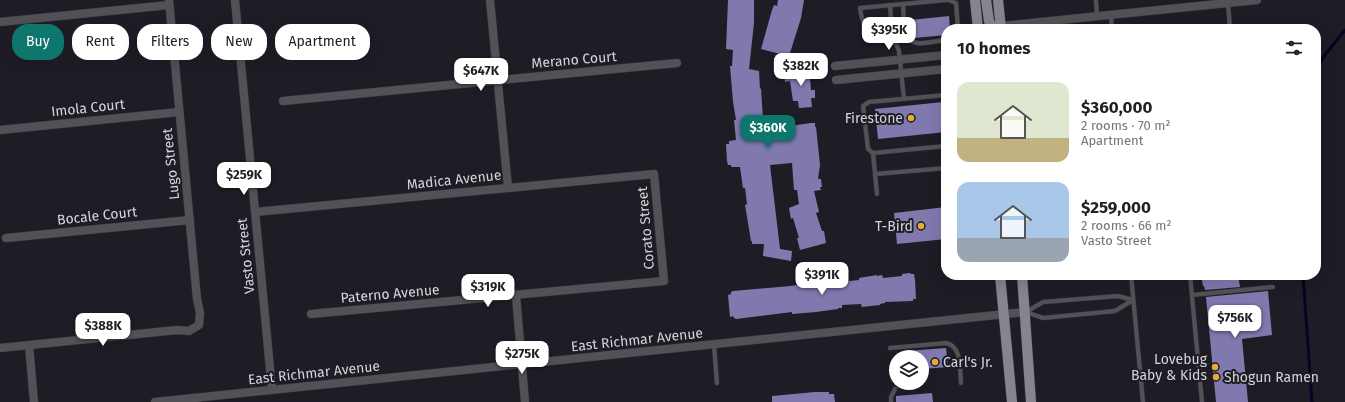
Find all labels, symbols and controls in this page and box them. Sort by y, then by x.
pin: $395K [861,17,917,51]
text: $395K [871,22,907,37]
chip: Buy [12,24,64,60]
chip: Rent [72,24,129,60]
chip: Filters [137,24,203,60]
chip: New [211,24,267,60]
chip: Apartment [275,24,370,60]
icon: filters [1283,37,1305,59]
text: 10 homes [957,38,1031,59]
street label: Merano Court [531,48,618,72]
pin: $382K [773,53,829,87]
pin: $647K [453,58,509,92]
text: $382K [783,58,819,73]
text: $647K [463,63,499,78]
street label: Imola Court [50,96,127,120]
text: $360,000 [1081,97,1152,118]
icon: home [989,98,1037,146]
place label: Firestone [845,110,903,127]
marker: Firestone [906,113,916,123]
pin: $360K [740,115,796,149]
text: 2 rooms · 70 m² [1081,118,1171,133]
text: $360K [749,120,787,135]
street label: Lugo Street [159,126,183,201]
text: Apartment [1081,133,1143,148]
pin: $259K [216,162,272,196]
text: $259K [226,167,262,182]
street label: Madica Avenue [406,167,502,193]
street label: Corato Street [634,185,658,270]
text: $259,000 [1081,197,1151,218]
icon: home [989,198,1037,246]
street label: Bocale Court [56,203,139,229]
street label: Vasto Street [233,216,258,295]
place label: T-Bird [875,218,913,235]
text: 2 rooms · 66 m² [1081,218,1172,233]
marker: T-Bird [916,221,926,231]
text: Vasto Street [1081,233,1152,248]
pin: $391K [794,262,850,296]
text: $391K [804,267,840,282]
pin: $319K [460,274,516,308]
text: $319K [470,279,506,294]
street label: Paterno Avenue [340,281,440,307]
pin: $756K [1207,305,1263,339]
text: $756K [1217,310,1253,325]
pin: $388K [75,313,131,347]
text: $388K [84,318,122,333]
street label: East Richmar Avenue [570,325,704,355]
pin: $275K [494,341,550,375]
text: $275K [505,346,539,361]
map controls [889,350,929,390]
button: layers [889,350,929,390]
place label: Lovebug Baby & Kids [1131,351,1208,384]
place label: Carl's Jr. [943,354,993,371]
marker: Carl's Jr. [930,357,940,367]
street label: East Richmar Avenue [247,358,381,388]
marker: Lovebug Baby & Kids [1210,362,1220,372]
place label: Shogun Ramen [1224,369,1319,386]
marker: Shogun Ramen [1211,372,1221,382]

